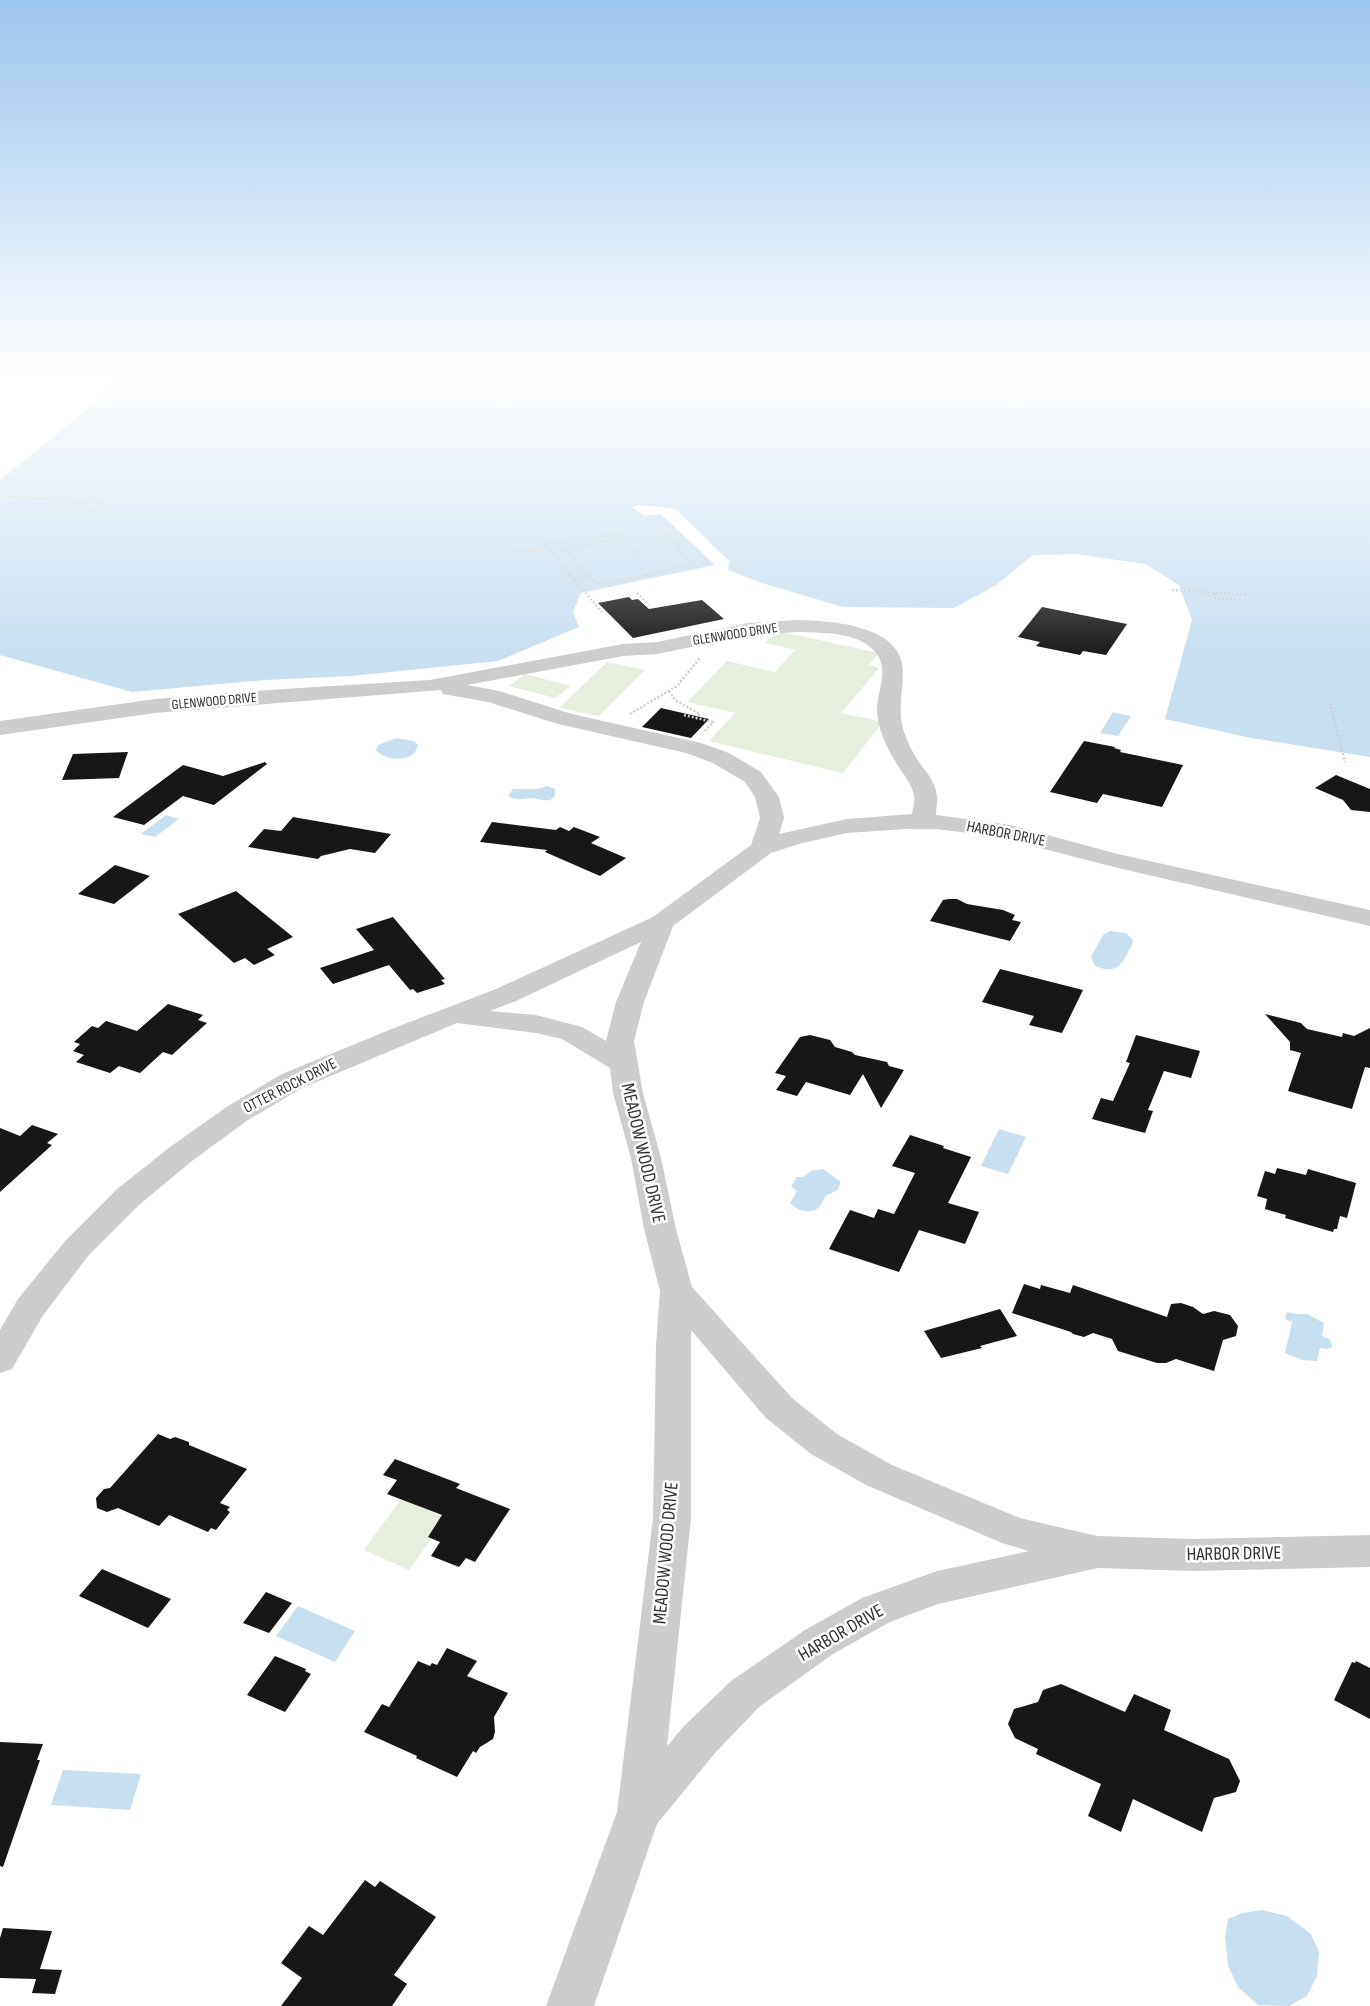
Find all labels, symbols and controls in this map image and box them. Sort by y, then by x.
street label: GLENWOOD DRIVE [692,619,779,649]
street label: GLENWOOD DRIVE [171,689,257,713]
street label: HARBOR DRIVE [965,817,1047,851]
street label: OTTER ROCK DRIVE [240,1054,340,1118]
street label: MEADOW WOOD DRIVE [616,1081,670,1225]
street label: MEADOW WOOD DRIVE [648,1481,684,1625]
street label: HARBOR DRIVE [1187,1542,1281,1566]
street label: HARBOR DRIVE [794,1599,888,1667]

